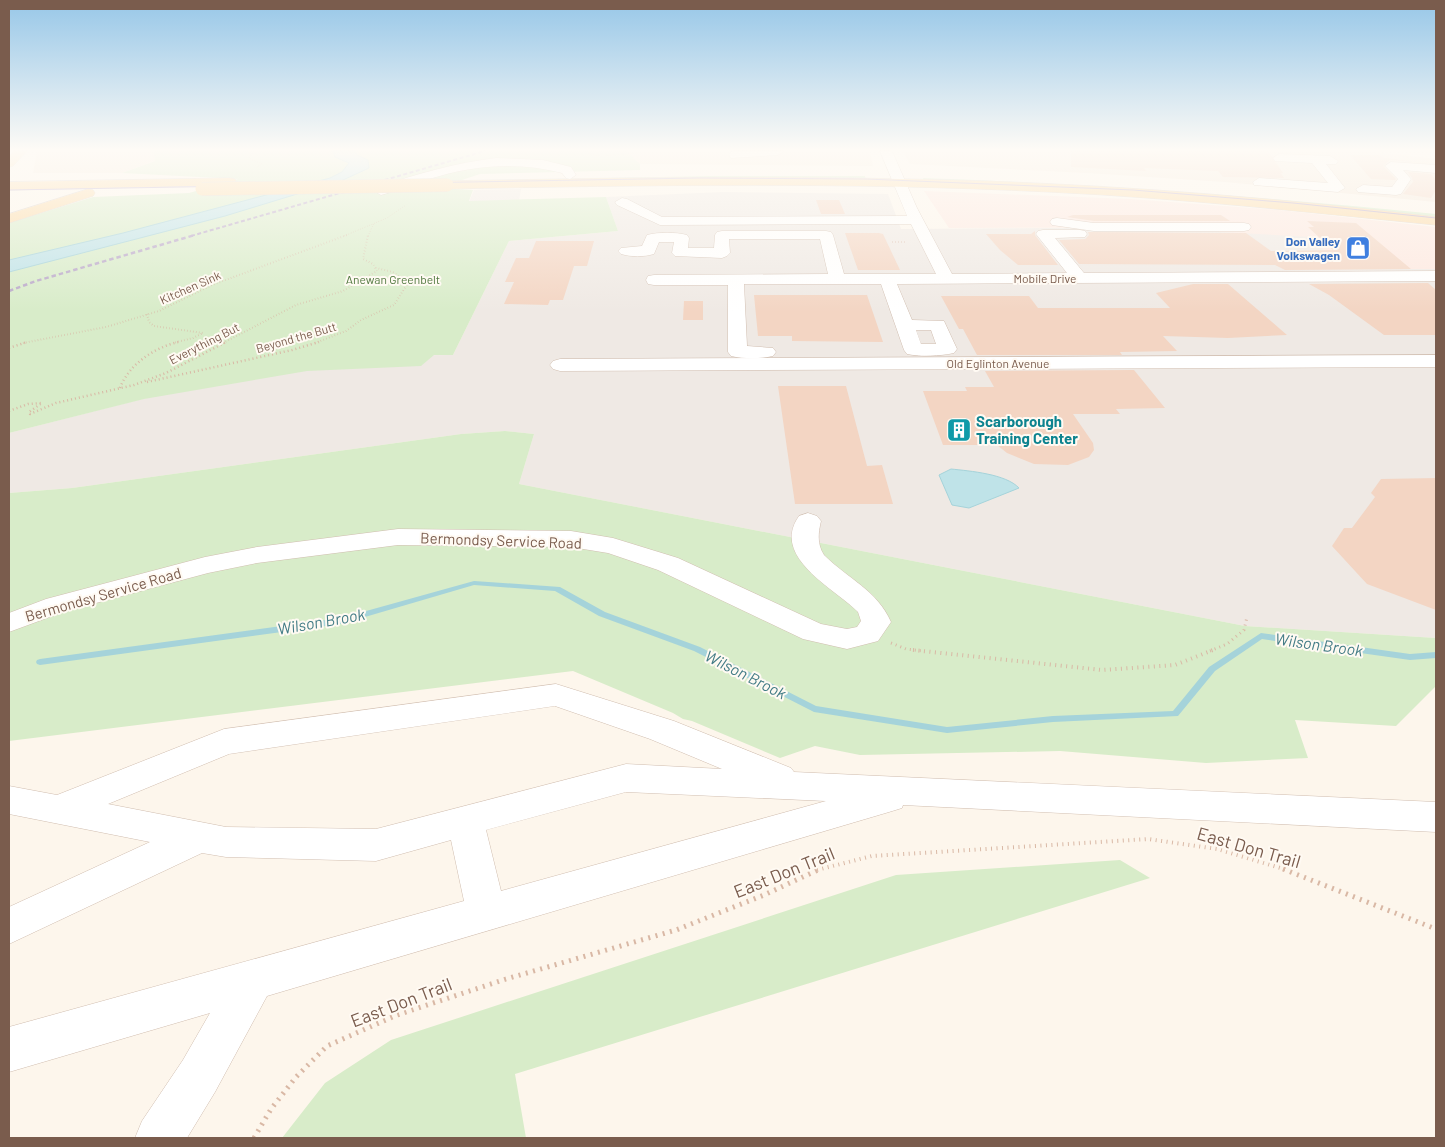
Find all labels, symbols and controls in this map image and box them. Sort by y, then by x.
place label: Don Valley Volkswagen [1277,234,1340,262]
shop icon: Don Valley Volkswagen [1345,235,1371,261]
street label: Kitchen Sink [157,267,223,307]
street label: Mobile Drive [1013,271,1077,285]
park label: Anewan Greenbelt [346,272,440,286]
street label: Everything But [167,319,241,367]
street label: Beyond the Butt [254,319,338,355]
street label: Old Eglinton Avenue [947,356,1049,370]
place label: Scarborough Training Center [976,412,1078,447]
building icon: Scarborough Training Center [946,417,972,443]
street label: Bermondsy Service Road [420,528,582,552]
street label: Bermondsy Service Road [23,563,183,625]
water label: Wilson Brook [276,604,366,638]
water label: Wilson Brook [1274,628,1364,660]
water label: Wilson Brook [702,645,790,703]
street label: East Don Trail [1195,822,1303,872]
street label: East Don Trail [730,842,838,902]
street label: East Don Trail [347,973,455,1031]

